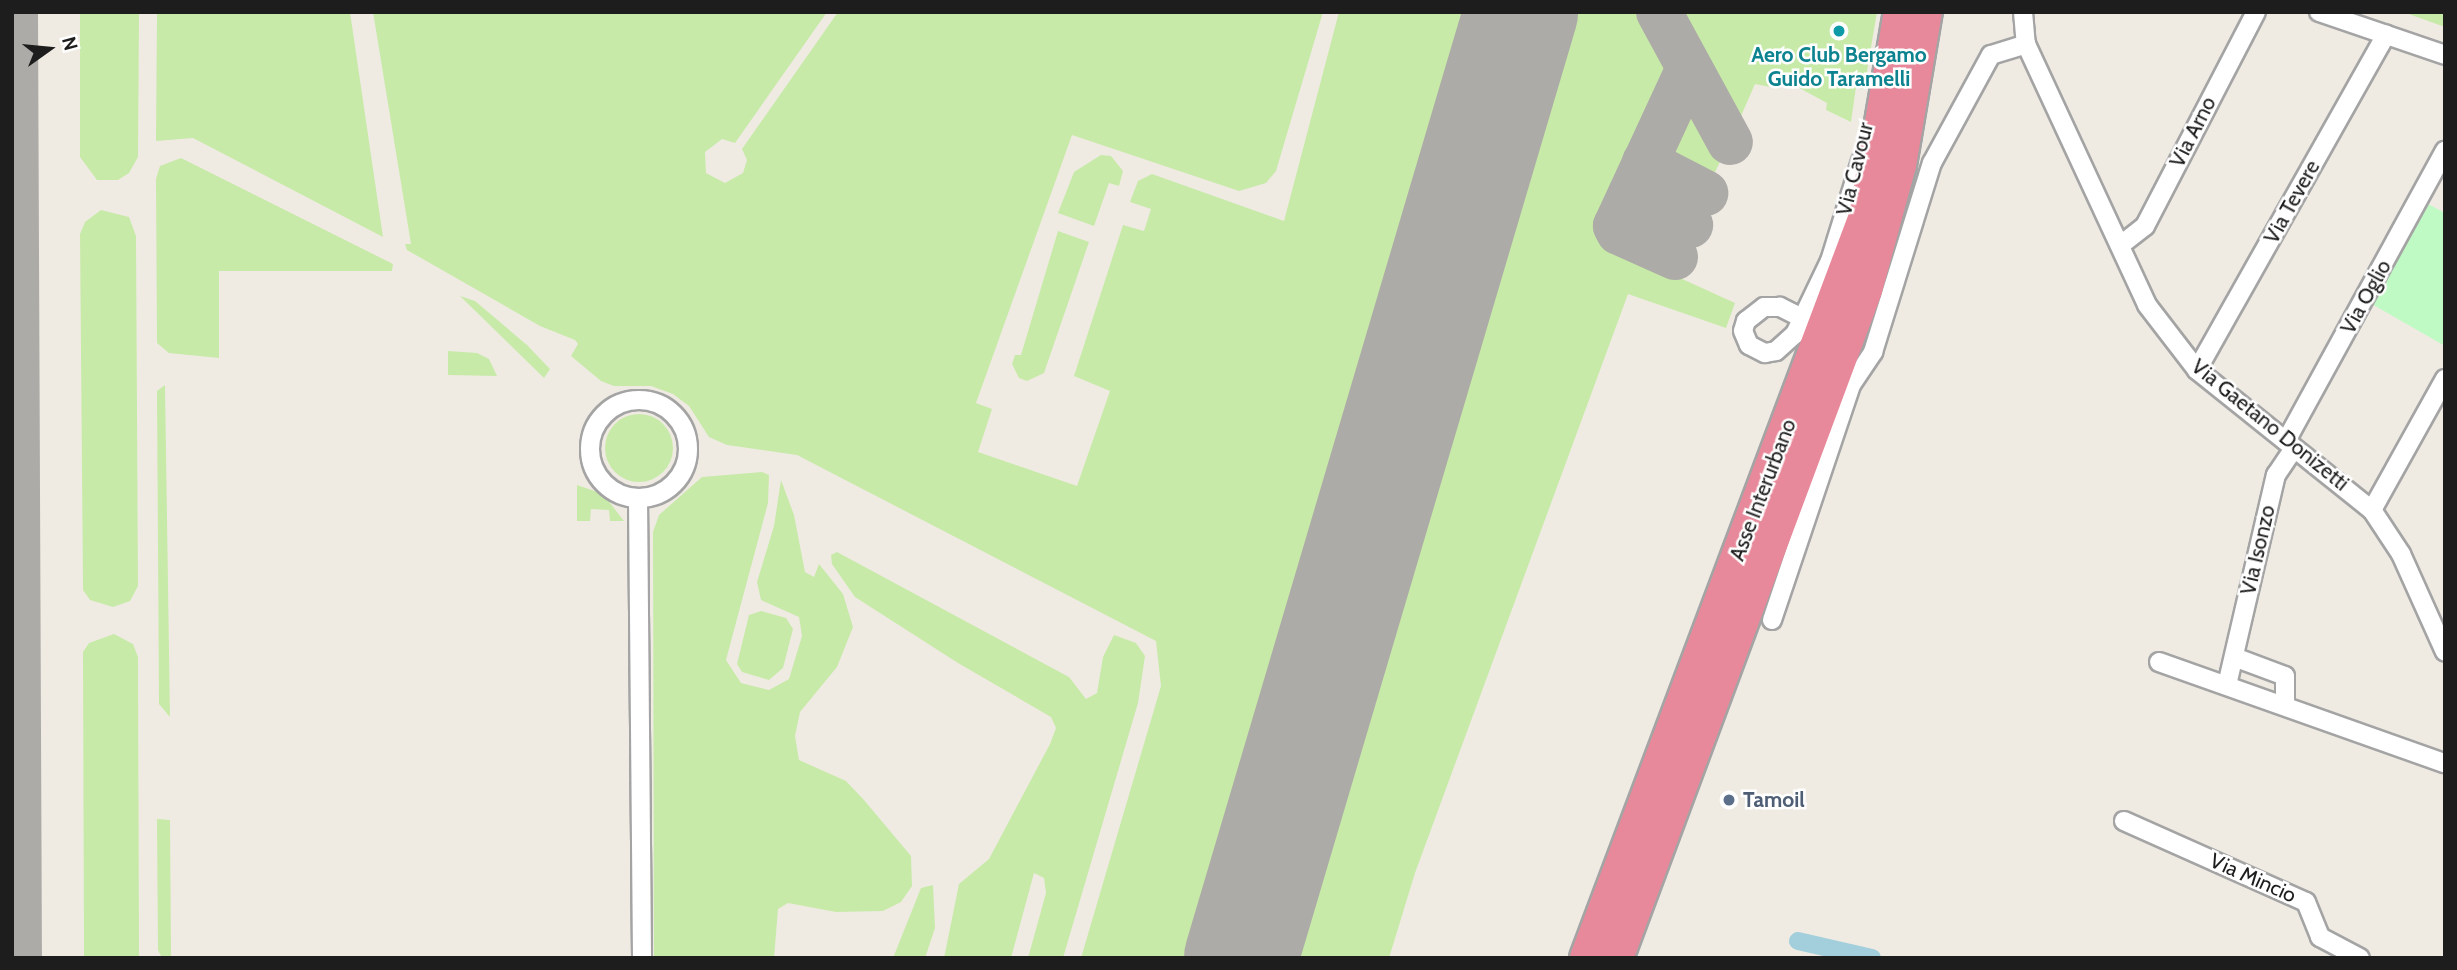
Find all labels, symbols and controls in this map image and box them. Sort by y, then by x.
north arrow [14,14,84,84]
marker: Aero Club Bergamo Guido Taramelli [1831,23,1847,39]
text: N [57,34,83,53]
place label: Aero Club Bergamo Guido Taramelli [1751,42,1927,92]
street label: Via Arno [2165,92,2221,172]
street label: Via Cavour [1831,120,1879,218]
street label: Via Tevere [2259,156,2325,248]
street label: Via Oglio [2335,256,2397,338]
street label: Via Gaetano Donizetti [2186,354,2354,496]
street label: Asse Interurbano [1724,416,1802,564]
street label: Via Isonzo [2235,503,2281,597]
place label: Tamoil [1743,787,1805,813]
marker: Tamoil [1721,792,1737,808]
street label: Via Mincio [2206,848,2300,908]

